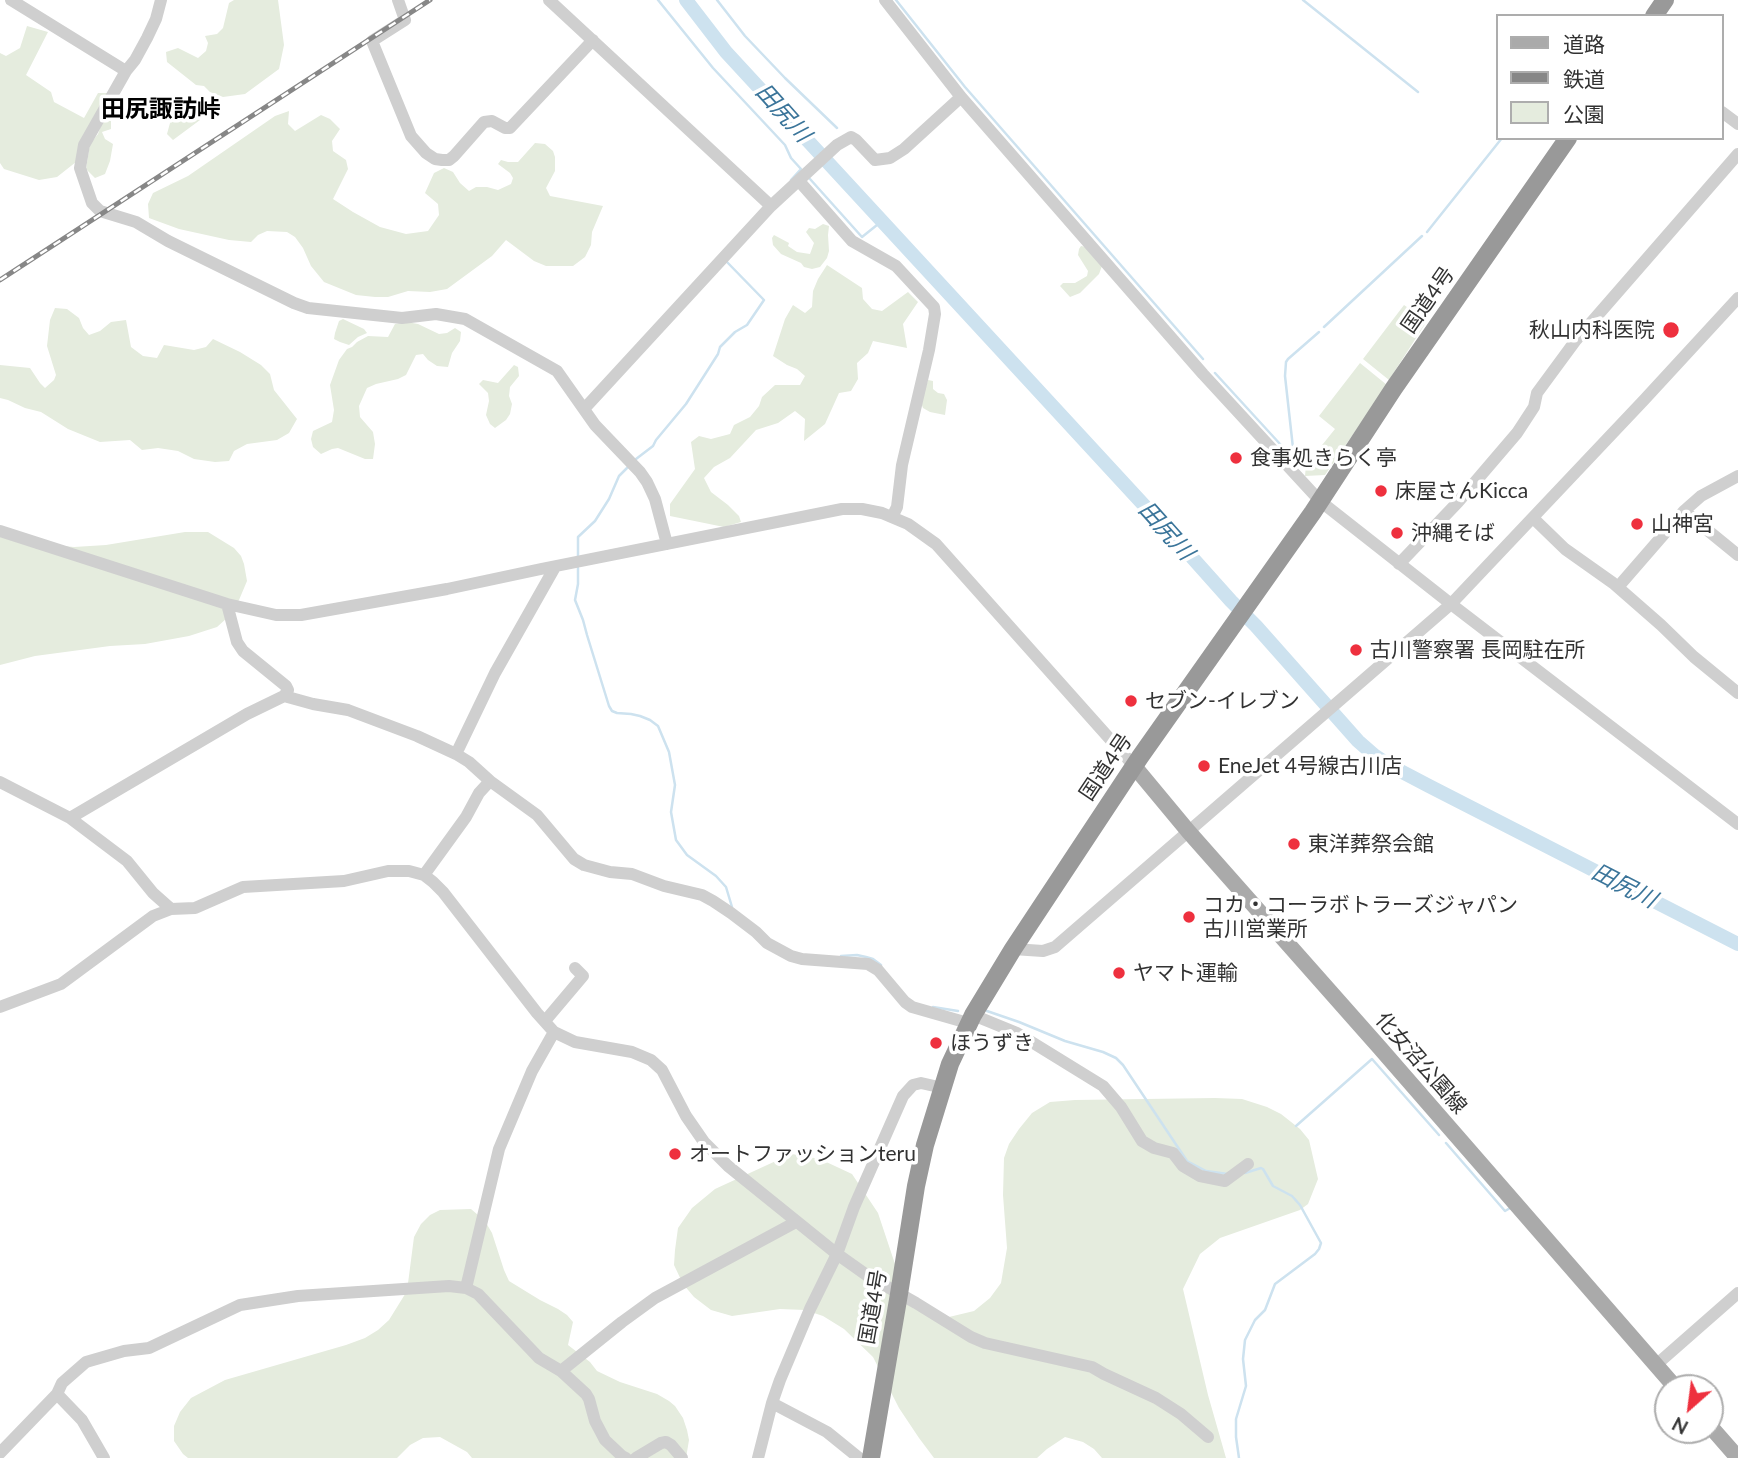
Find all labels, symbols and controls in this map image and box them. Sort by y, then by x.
legend [1496,14,1724,140]
text: 道路 [1563,31,1605,56]
text: 鉄道 [1563,66,1605,91]
water label: 田尻川 [750,78,816,148]
district label: 田尻諏訪峠 [101,95,221,123]
text: 公園 [1563,101,1605,126]
street label: 国道4号 [1396,262,1460,338]
place label: 秋山内科医院 [1529,317,1655,343]
marker: 秋山内科医院 [1661,320,1681,340]
place label: 食事処きらく亭 [1250,445,1397,471]
marker: 食事処きらく亭 [1228,450,1244,466]
place label: 床屋さんKicca [1395,478,1528,504]
marker: 床屋さんKicca [1373,483,1389,499]
water label: 田尻川 [1133,496,1199,566]
place label: 山神宮 [1651,511,1714,537]
marker: 山神宮 [1629,516,1645,532]
place label: 沖縄そば [1411,520,1495,546]
marker: 沖縄そば [1389,525,1405,541]
place label: 古川警察署 長岡駐在所 [1370,637,1585,663]
marker: 古川警察署 長岡駐在所 [1348,642,1364,658]
place label: セブン-イレブン [1145,688,1300,714]
marker: セブン-イレブン [1123,693,1139,709]
street label: 国道4号 [1075,729,1137,805]
place label: EneJet 4号線古川店 [1218,753,1402,779]
marker: EneJet 4号線古川店 [1196,758,1212,774]
place label: 東洋葬祭会館 [1308,831,1434,857]
marker: 東洋葬祭会館 [1286,836,1302,852]
water label: 田尻川 [1587,858,1661,914]
place label: コカ・コーラボトラーズジャパン 古川営業所 [1203,892,1518,942]
marker: コカ・コーラボトラーズジャパン 古川営業所 [1181,909,1197,925]
place label: ヤマト運輸 [1133,960,1238,986]
marker: ヤマト運輸 [1111,965,1127,981]
street label: 化女沼公園線 [1370,1007,1472,1119]
place label: ほうずき [950,1030,1034,1056]
marker: ほうずき [928,1035,944,1051]
place label: オートファッションteru [689,1141,916,1167]
marker: オートファッションteru [667,1146,683,1162]
street label: 国道4号 [854,1268,892,1346]
north arrow [1654,1374,1724,1444]
text: N [1668,1413,1692,1440]

